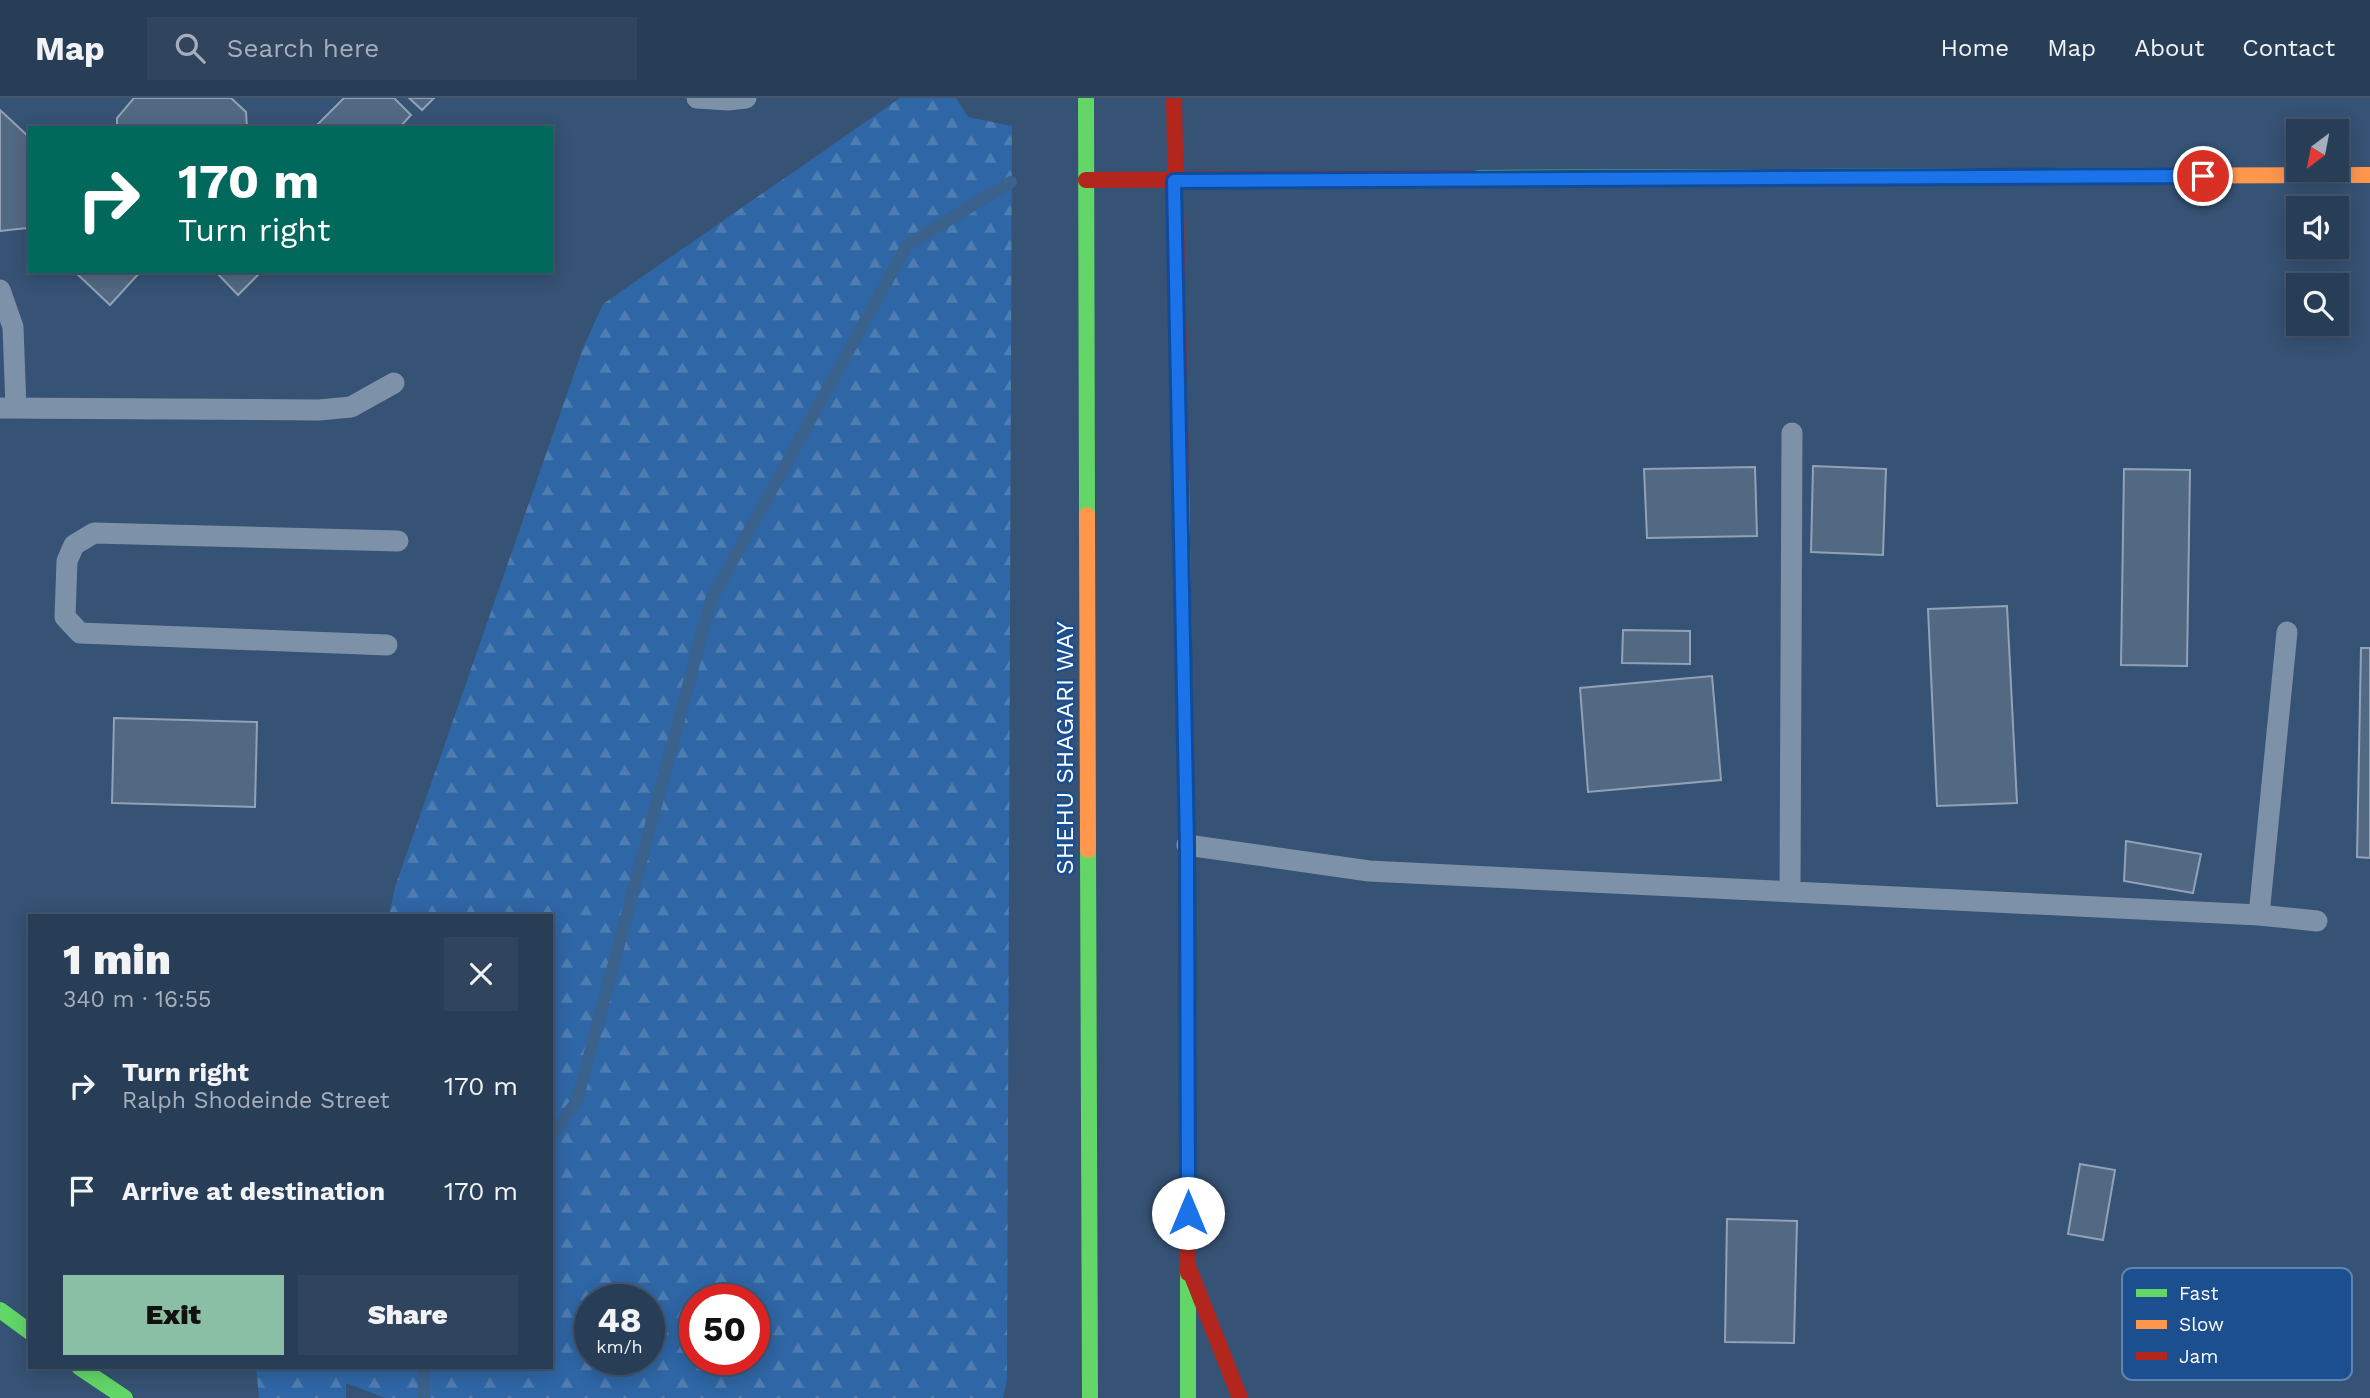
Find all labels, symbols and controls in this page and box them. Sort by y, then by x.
search box [147,17,637,80]
text: Map [35,29,105,68]
icon: search [171,29,209,67]
text: Search here [227,33,379,63]
text: Home [1941,34,2009,62]
text: Map [2047,34,2096,62]
text: About [2134,34,2204,62]
text: Contact [2242,34,2335,62]
north arrow [2286,119,2348,182]
map controls [2286,119,2349,336]
pin [2173,146,2233,206]
text: 170 m [178,152,319,210]
icon: right [63,154,154,245]
icon: arrive [2184,157,2222,195]
button: sound [2286,196,2349,259]
text: Turn right [178,211,330,249]
button: search [2286,273,2349,336]
street label: SHEHU SHAGARI WAY [1051,621,1079,875]
text: 1 min [63,935,171,984]
button: close [444,937,518,1011]
text: 340 m · 16:55 [63,986,212,1013]
text: Turn right [122,1057,249,1087]
icon: right [63,1067,101,1105]
text: 170 m [444,1071,518,1101]
text: Ralph Shodeinde Street [122,1087,389,1114]
icon: arrive [63,1172,101,1210]
text: Arrive at destination [122,1176,385,1206]
text: 170 m [444,1176,518,1206]
position arrow [1151,1176,1225,1250]
legend [2122,1268,2352,1380]
button: Exit [63,1275,284,1355]
button: Share [298,1275,518,1355]
text: Fast [2179,1282,2218,1305]
speed limit sign: 50 [679,1284,770,1375]
text: 48 [597,1299,642,1341]
text: Slow [2179,1313,2224,1336]
text: km/h [596,1336,643,1357]
text: Jam [2179,1345,2218,1368]

